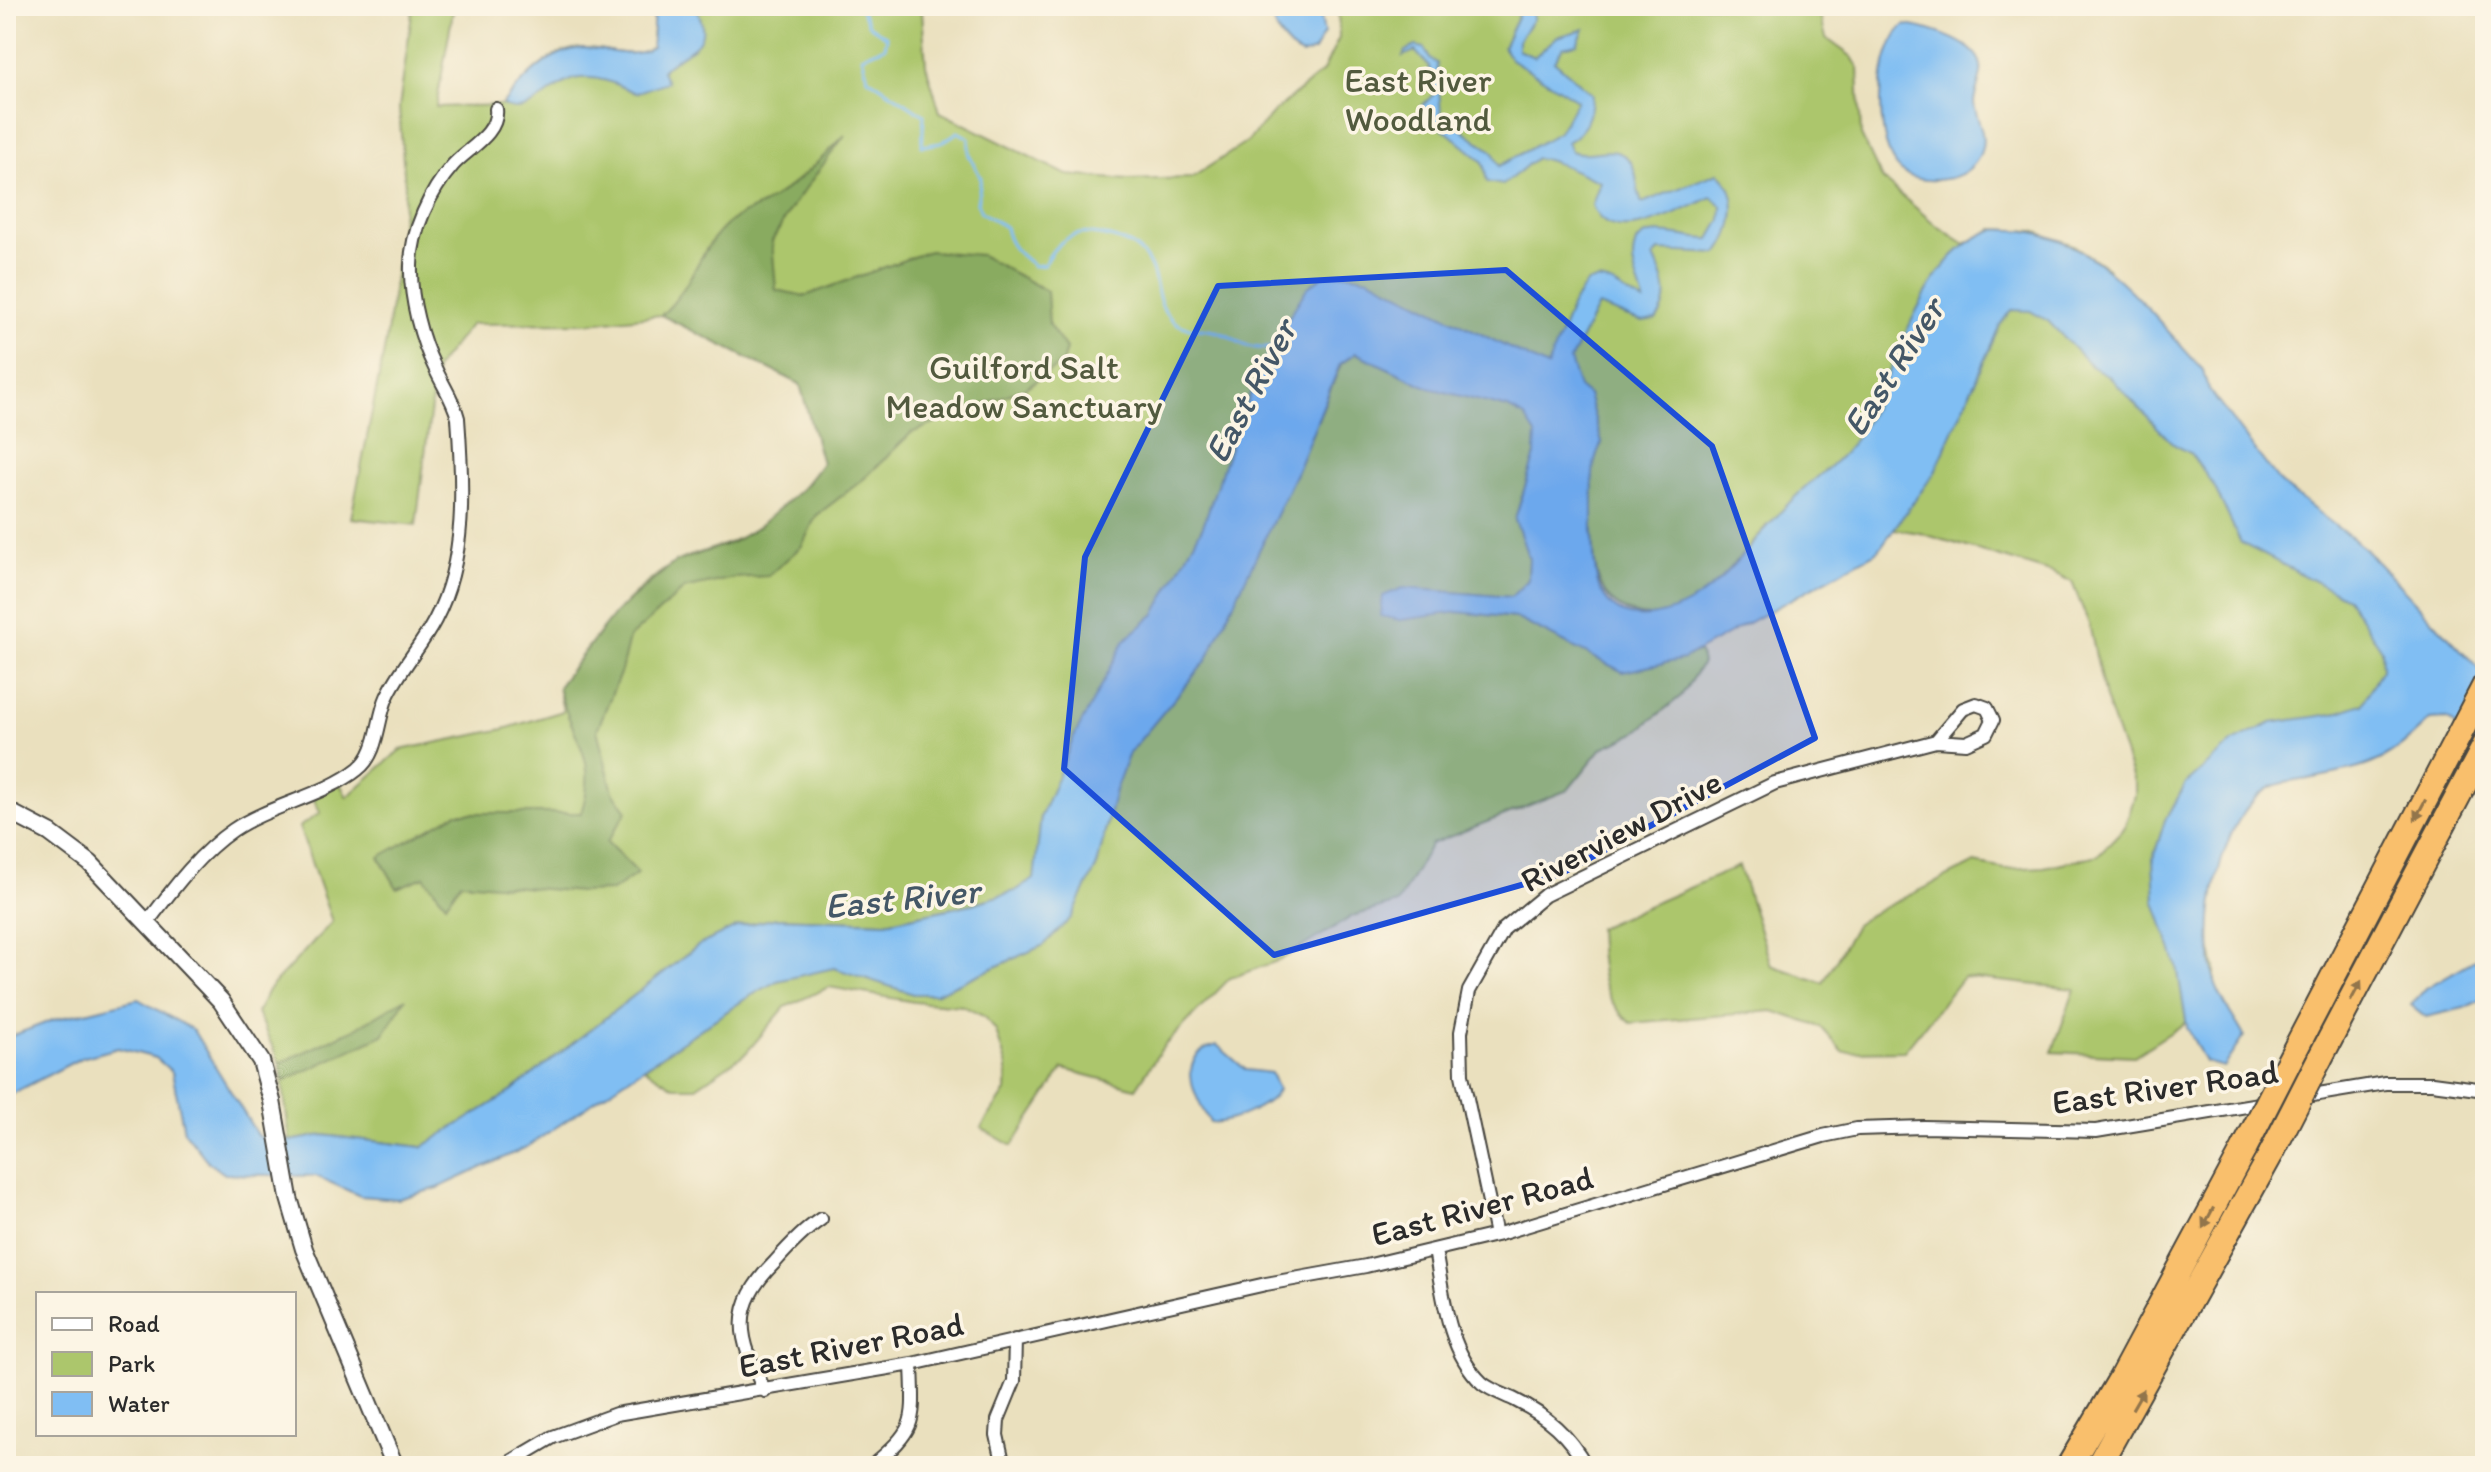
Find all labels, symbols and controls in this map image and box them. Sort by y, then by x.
park label: East River Woodland [1345,60,1492,140]
water label: East River [1833,287,1955,444]
water label: East River [1195,309,1307,470]
park label: Guilford Salt Meadow Sanctuary [886,347,1163,427]
street label: Riverview Drive [1514,761,1728,901]
one-way arrow [2414,799,2427,822]
water label: East River [822,868,985,928]
one-way arrow [2349,979,2362,1002]
street label: East River Road [2049,1051,2281,1123]
street label: East River Road [1367,1157,1597,1255]
one-way arrow [2201,1207,2215,1229]
legend [36,1292,296,1436]
street label: East River Road [735,1303,967,1387]
text: Road [108,1309,160,1338]
text: Park [108,1349,155,1378]
one-way arrow [2131,1388,2145,1410]
text: Water [108,1389,170,1418]

